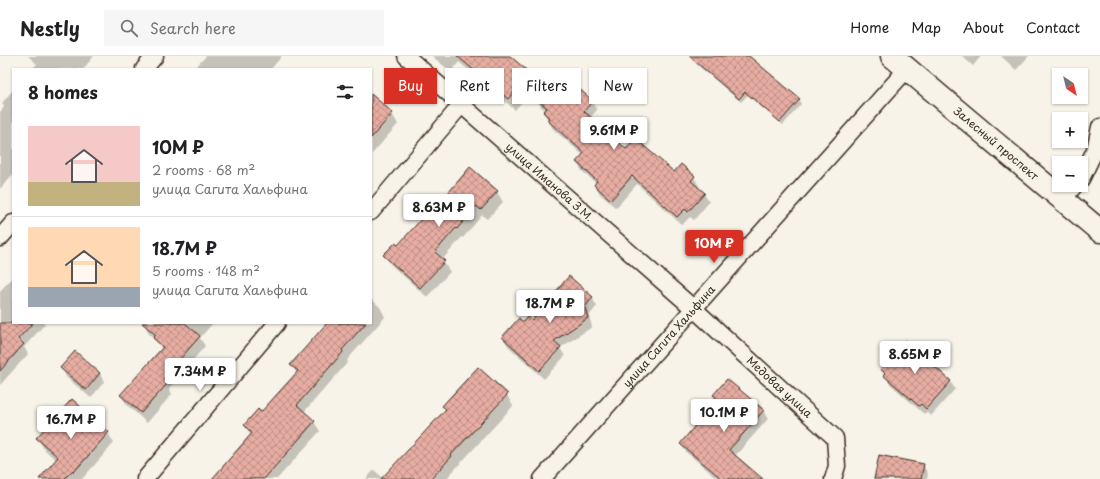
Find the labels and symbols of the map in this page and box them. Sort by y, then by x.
north arrow [1052,68,1088,104]
street label: Залесный проспект [949,102,1043,184]
pin: 9.61M ₽ [577,117,651,151]
street label: улица Иманова З.М. [502,138,598,225]
pin: 8.63M ₽ [402,194,476,228]
pin: 10M ₽ [686,230,742,264]
street label: улица Сагита Хальфина [618,281,719,391]
pin: 18.7M ₽ [513,290,587,324]
pin: 8.65M ₽ [878,341,952,375]
street label: Медовая улица [743,352,816,421]
pin: 7.34M ₽ [163,358,237,392]
pin: 10.1M ₽ [687,399,761,433]
pin: 16.7M ₽ [34,406,108,440]

